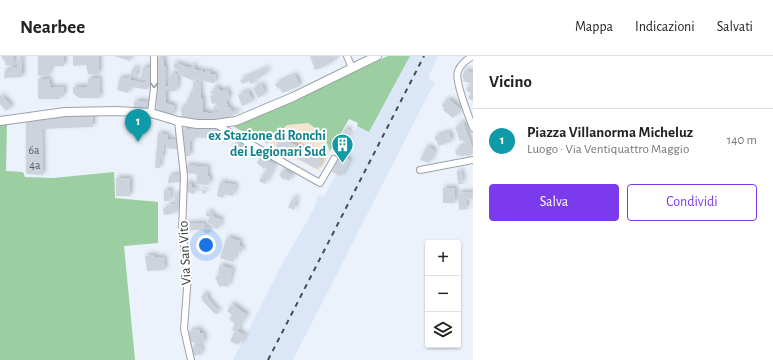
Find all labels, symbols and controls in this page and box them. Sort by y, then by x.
text: Nearbee [20,18,85,37]
text: Mappa [575,20,613,34]
text: Indicazioni [635,20,695,34]
text: Salvati [717,20,753,34]
text: Vicino [489,73,532,90]
one-way arrow [150,82,158,88]
pin: 1 [125,109,151,142]
text: Piazza Villanorma Micheluz [527,125,693,140]
place label: ex Stazione di Ronchi dei Legionari Sud [208,129,327,159]
building icon: ex Stazione di Ronchi dei Legionari Sud [329,131,355,164]
text: 1 [500,134,504,147]
text: 140 m [727,134,757,147]
text: Luogo · Via Ventiquattro Maggio [527,143,689,156]
house number: 6a [28,144,40,156]
house number: 4a [29,159,41,171]
button: Salva [489,184,619,221]
button: Condividi [627,184,757,221]
street label: Via San Vito [176,220,194,286]
your location [196,235,216,255]
map controls [425,240,461,348]
button: + [425,240,461,276]
button: − [425,276,461,312]
button: layers [425,312,461,348]

